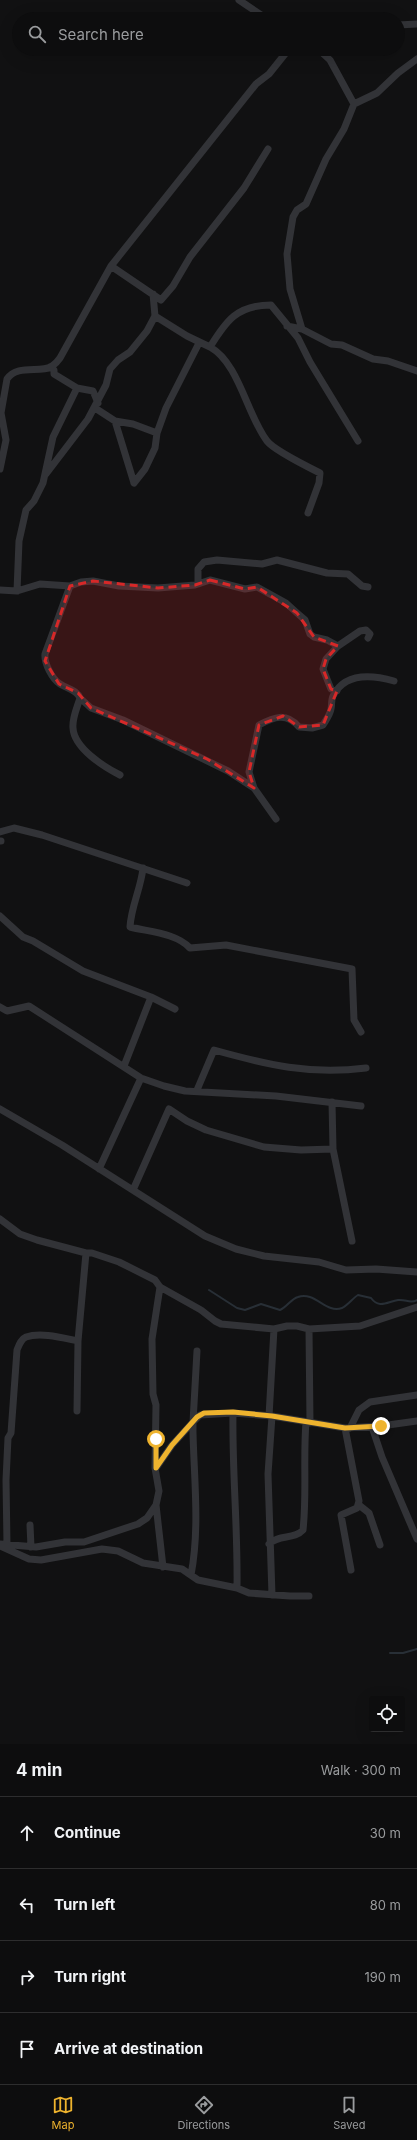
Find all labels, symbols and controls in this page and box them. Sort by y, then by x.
search box [12,12,405,56]
icon: search [26,23,48,45]
text: Search here [58,25,144,44]
route end [372,1417,390,1435]
route start [147,1430,165,1448]
map controls [369,1696,405,1732]
button: locate [369,1696,405,1732]
text: 4 min [16,1760,62,1780]
text: Walk · 300 m [321,1762,401,1778]
icon: ahead [16,1822,38,1844]
text: Continue [54,1823,121,1842]
text: 30 m [370,1825,401,1841]
icon: left [16,1894,38,1916]
text: Turn left [54,1895,115,1914]
text: 80 m [370,1897,401,1913]
icon: right [16,1966,38,1988]
text: Turn right [54,1967,126,1986]
text: 190 m [364,1969,401,1985]
icon: arrive [16,2038,38,2060]
text: Arrive at destination [54,2039,203,2058]
tab: Map [52,2094,74,2132]
tab: Directions [178,2094,230,2132]
tab: Saved [333,2094,365,2132]

